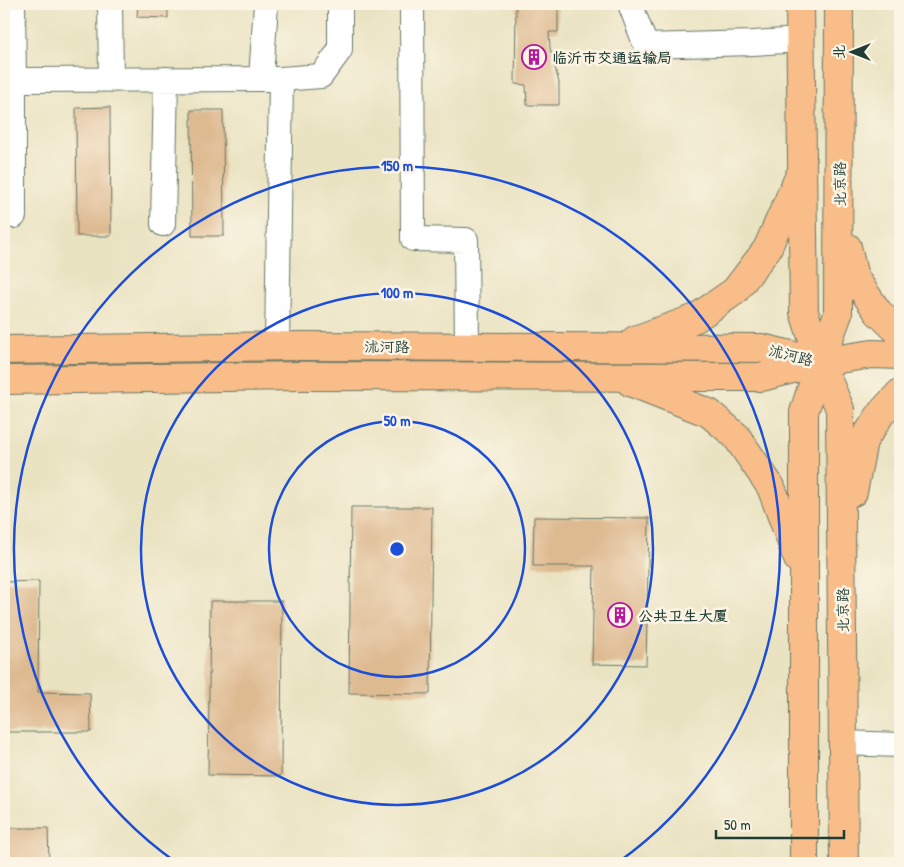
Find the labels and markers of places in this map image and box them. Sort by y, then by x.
building icon: 临沂市交通运输局 [521,44,547,70]
place label: 临沂市交通运输局 [552,47,672,68]
centre of rings [388,540,406,558]
building icon: 公共卫生大厦 [607,602,633,628]
place label: 公共卫生大厦 [638,605,728,626]

